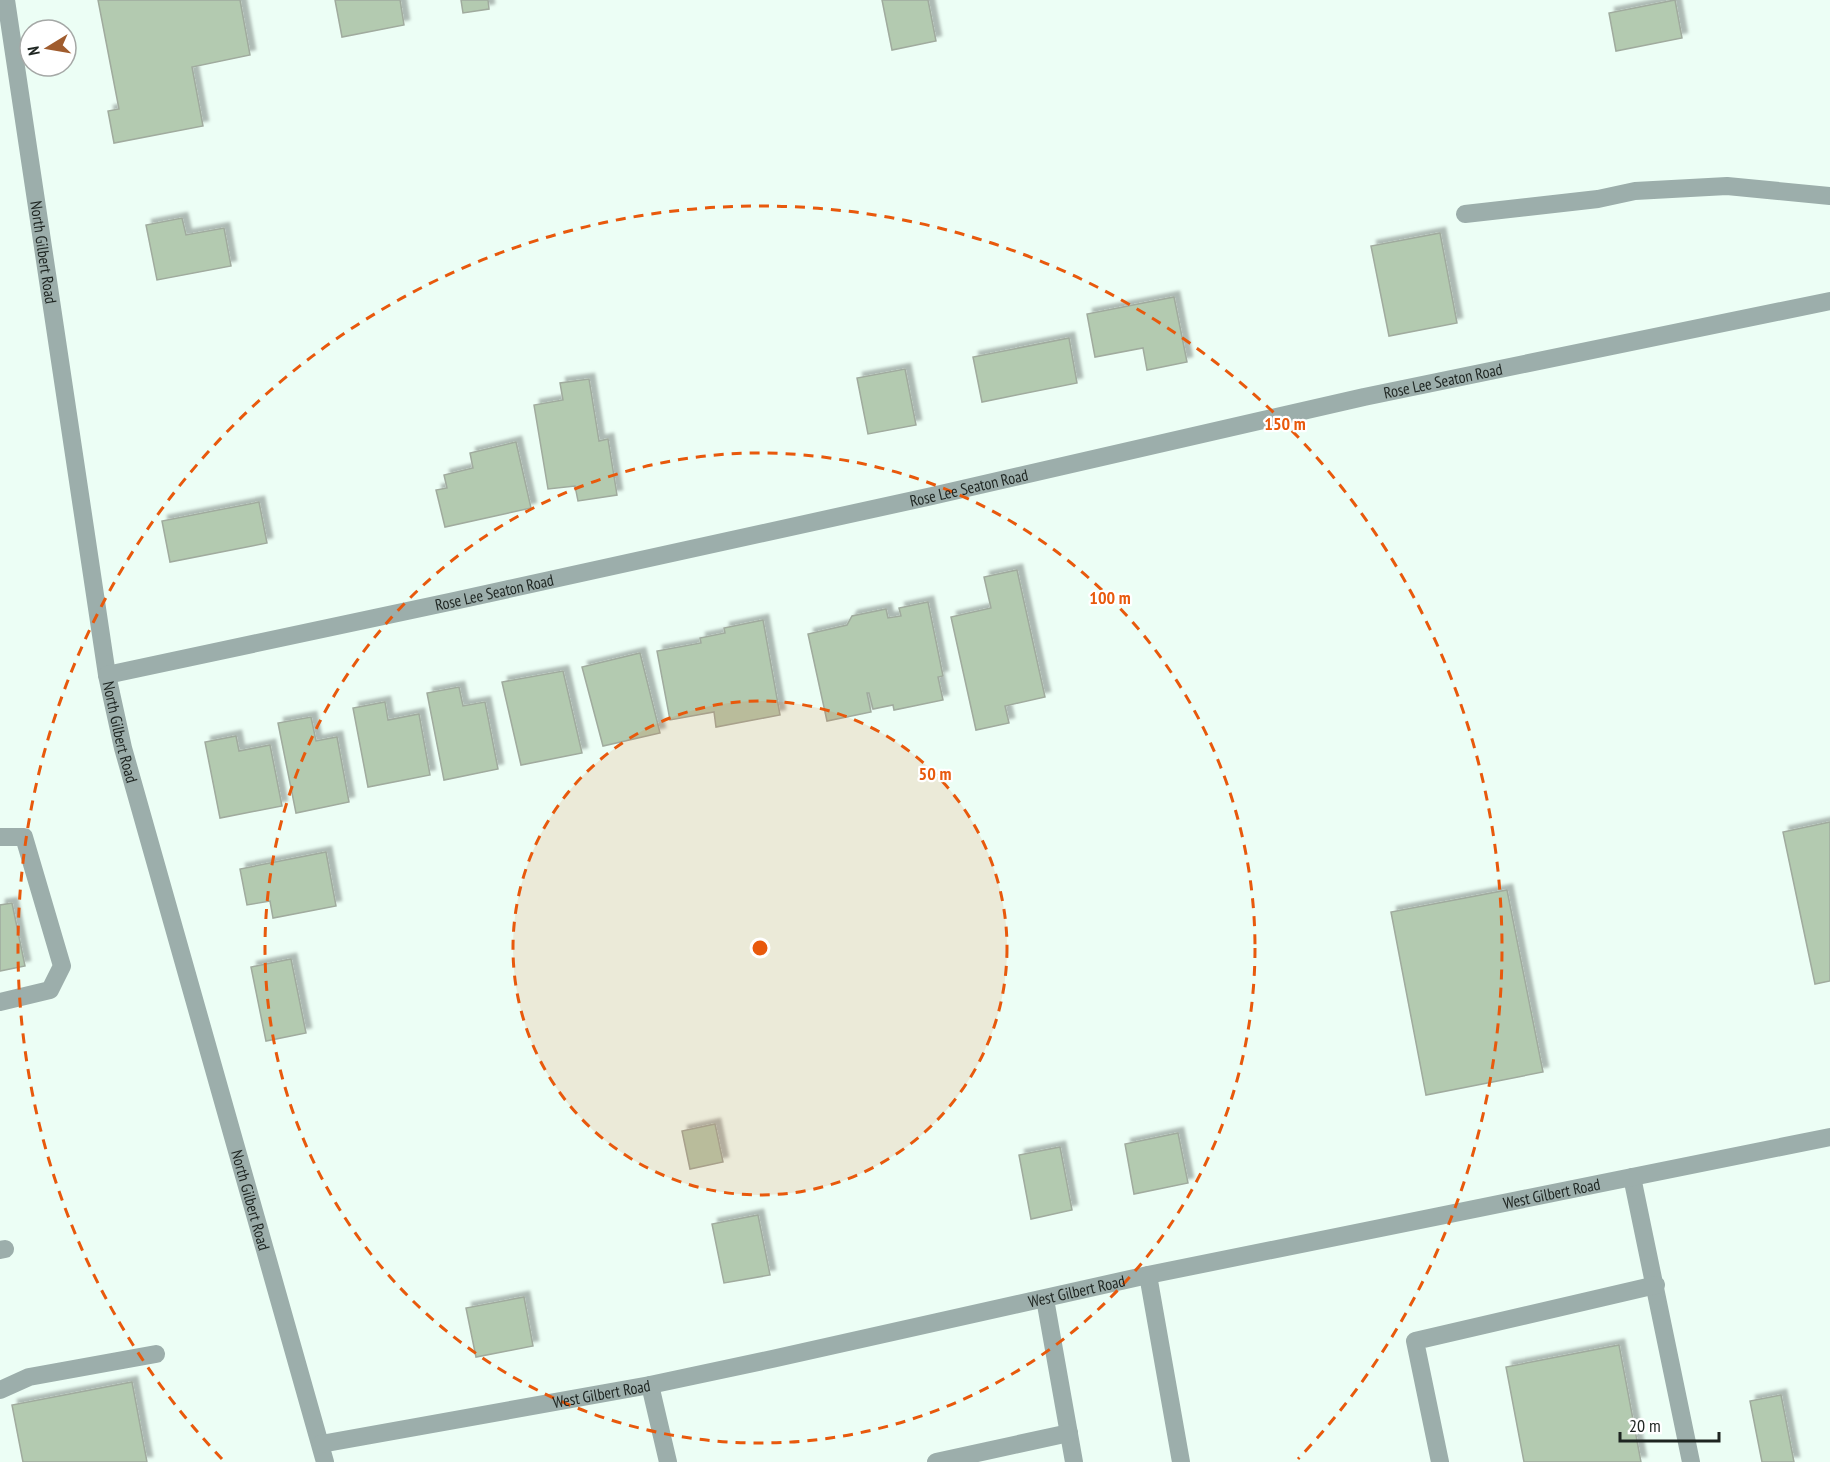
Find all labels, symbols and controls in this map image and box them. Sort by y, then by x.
north arrow [18,18,78,78]
text: N [23,45,44,57]
street label: North Gilbert Road [26,199,61,305]
street label: Rose Lee Seaton Road [1382,359,1504,403]
text: 150 m [1264,412,1306,435]
street label: Rose Lee Seaton Road [908,464,1030,511]
street label: Rose Lee Seaton Road [433,569,555,615]
text: 100 m [1089,586,1131,609]
street label: North Gilbert Road [99,679,142,785]
text: 50 m [919,762,951,785]
centre of rings [750,938,770,958]
street label: North Gilbert Road [227,1147,275,1253]
street label: West Gilbert Road [1501,1174,1602,1213]
street label: West Gilbert Road [1026,1270,1127,1311]
street label: West Gilbert Road [551,1375,652,1412]
scale bar [1620,1405,1719,1443]
text: 20 m [1629,1414,1661,1437]

